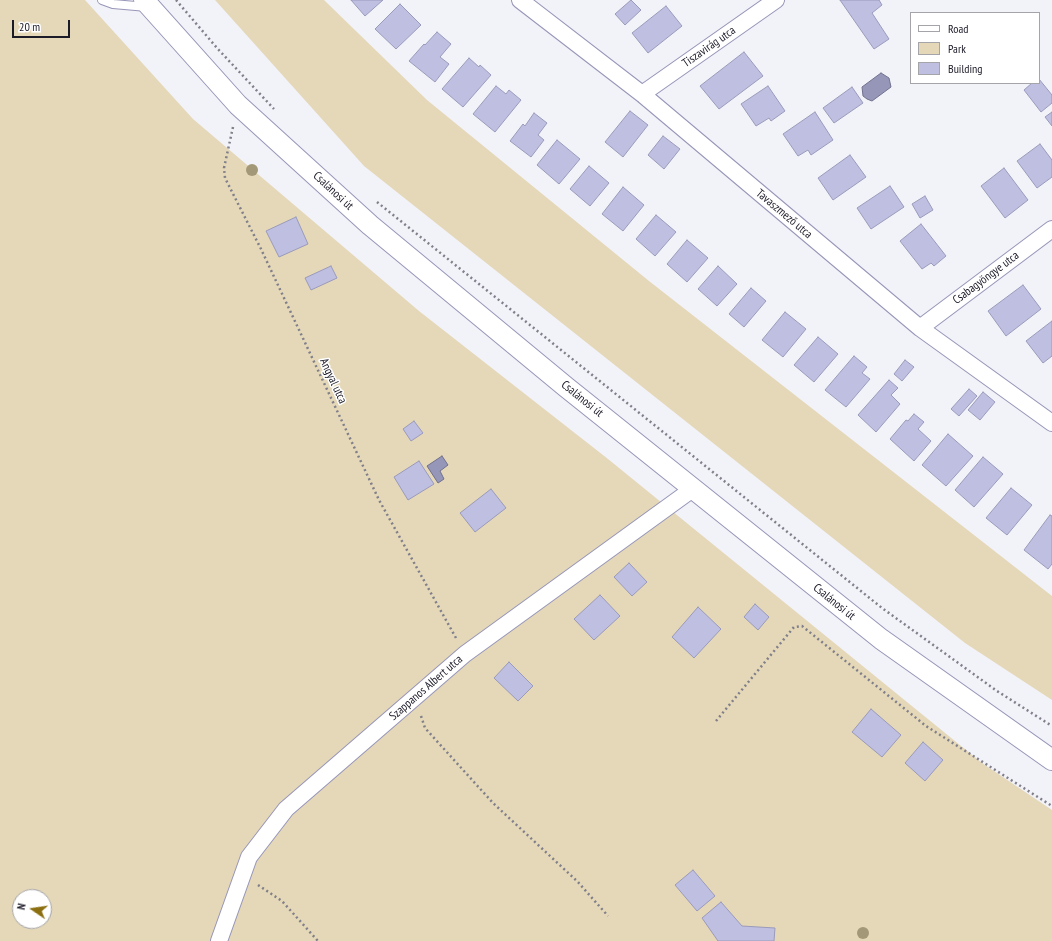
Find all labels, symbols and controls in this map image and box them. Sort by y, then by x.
scale bar [14,12,72,38]
legend [910,12,1040,84]
text: 20 m [19,19,40,34]
text: Road [948,21,968,36]
street label: Tiszavirág utca [680,23,738,71]
text: Park [948,41,966,56]
text: Building [948,61,983,76]
street label: Csalánosi út [310,169,356,213]
street label: Tavaszmező utca [753,186,815,242]
street label: Csabagyöngye utca [950,248,1022,308]
street label: Angyal utca [316,356,350,406]
street label: Csalánosi út [558,378,606,420]
street label: Csalánosi út [810,581,858,623]
street label: Szappanos Albert utca [387,652,465,724]
north arrow [12,889,52,929]
text: N [14,902,29,911]

